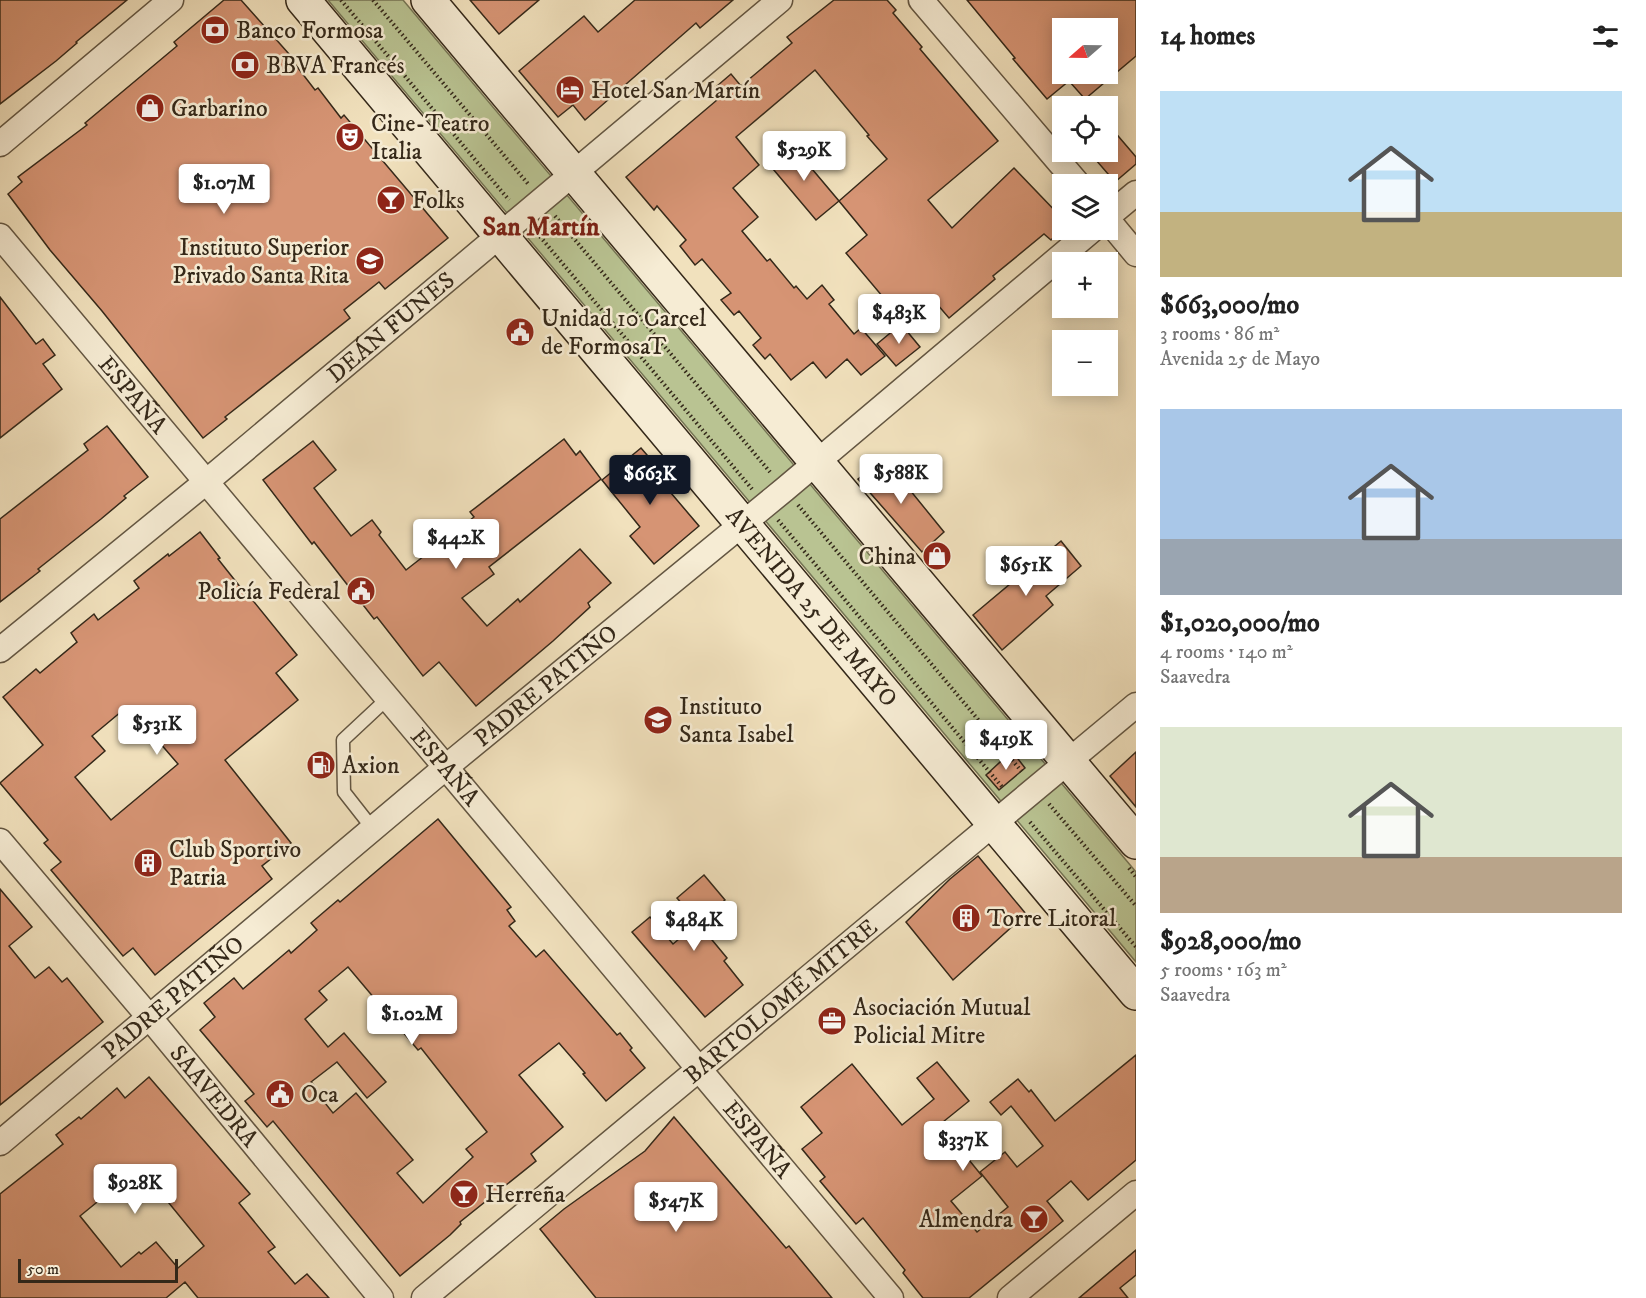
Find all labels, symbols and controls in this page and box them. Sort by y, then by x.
bank icon: Banco Formosa [199,14,231,46]
place label: Banco Formosa [236,16,384,46]
north arrow [1052,18,1118,84]
map controls [1052,18,1118,396]
text: 14 homes [1160,20,1255,53]
icon: filters [1589,20,1622,53]
bank icon: BBVA Francés [229,49,261,81]
place label: BBVA Francés [266,51,404,81]
hotel icon: Hotel San Martín [554,74,586,106]
place label: Hotel San Martín [591,76,761,106]
shop icon: Garbarino [134,92,166,124]
place label: Garbarino [171,94,268,124]
button: locate [1052,96,1118,162]
place label: Cine-Teatro Italia [371,109,489,167]
theatre icon: Cine-Teatro Italia [334,121,366,153]
icon: home [1337,130,1445,238]
pin: $529K [762,131,846,182]
text: $529K [777,138,831,163]
pin: $1.07M [175,164,273,215]
text: $1.07M [193,171,255,196]
button: layers [1052,174,1118,240]
bar icon: Folks [375,184,407,216]
place label: Folks [412,186,465,216]
district label: San Martín [483,211,600,244]
place label: Instituto Superior Privado Santa Rita [172,233,350,291]
school or university icon: Instituto Superior Privado Santa Rita [354,245,386,277]
button: + [1052,252,1118,318]
street label: DEÁN FUNES [321,266,461,390]
text: $663,000/mo [1160,289,1299,322]
pin: $483K [857,294,941,345]
text: $483K [872,301,926,326]
place label: Unidad 10 Carcel de FormosaT [541,304,707,362]
public building icon: Unidad 10 Carcel de FormosaT [504,316,536,348]
text: 3 rooms · 86 m² [1160,322,1279,347]
button: − [1052,330,1118,396]
text: Avenida 25 de Mayo [1160,347,1320,372]
street label: ESPAÑA [91,350,174,441]
icon: home [1337,448,1445,556]
pin: $588K [859,454,943,505]
pin: $663K [608,455,692,506]
text: $588K [874,461,928,486]
text: $663K [623,462,677,487]
street label: AVENIDA 25 DE MAYO [719,501,904,713]
pin: $442K [414,519,498,570]
text: $442K [427,526,485,551]
shop icon: China [921,540,953,572]
place label: China [859,542,917,572]
pin: $651K [984,546,1068,597]
text: $651K [1000,553,1052,578]
public building icon: Policía Federal [345,575,377,607]
place label: Policía Federal [197,577,341,607]
text: $1,020,000/mo [1160,607,1320,640]
street label: PADRE PATIÑO [468,619,624,754]
text: 4 rooms · 140 m² [1160,640,1293,665]
text: Saavedra [1160,665,1230,690]
place label: Instituto Santa Isabel [679,692,794,750]
school or university icon: Instituto Santa Isabel [642,704,674,736]
pin: $531K [115,705,199,756]
text: $531K [132,712,182,737]
pin: $419K [964,720,1048,771]
street label: ESPAÑA [403,722,486,813]
text: $419K [979,727,1033,752]
fuel station icon: Axion [305,749,337,781]
place label: Axion [342,751,400,781]
icon: home [1337,766,1445,874]
place label: Club Sportivo Patria [169,835,301,893]
building icon: Club Sportivo Patria [132,847,164,879]
pin: $484K [652,901,736,952]
building icon: Torre Litoral [950,902,982,934]
place label: Torre Litoral [987,904,1117,934]
text: $484K [665,908,723,933]
street label: BARTOLOMÉ MITRE [678,913,884,1091]
text: $928,000/mo [1160,925,1301,958]
street label: PADRE PATIÑO [96,930,251,1067]
text: 5 rooms · 163 m² [1160,958,1287,983]
text: Saavedra [1160,983,1230,1008]
place label: Asociación Mutual Policial Mitre [853,993,1031,1051]
pin: $1.02M [363,995,461,1046]
text: $1.02M [381,1002,443,1027]
office icon: Asociación Mutual Policial Mitre [816,1005,848,1037]
street label: SAAVEDRA [163,1039,265,1154]
public building icon: Oca [264,1078,296,1110]
place label: Oca [301,1080,339,1110]
street label: ESPAÑA [716,1095,799,1186]
pin: $337K [921,1121,1005,1172]
text: $337K [938,1128,988,1153]
pin: $928K [93,1164,177,1215]
text: $928K [108,1171,162,1196]
bar icon: Herreña [448,1178,480,1210]
place label: Herreña [485,1180,566,1210]
pin: $547K [634,1182,718,1233]
text: $547K [648,1189,704,1214]
bar icon: Almendra [1018,1203,1050,1235]
place label: Almendra [919,1205,1014,1235]
scale bar [18,1256,178,1284]
text: 50 m [27,1259,59,1279]

